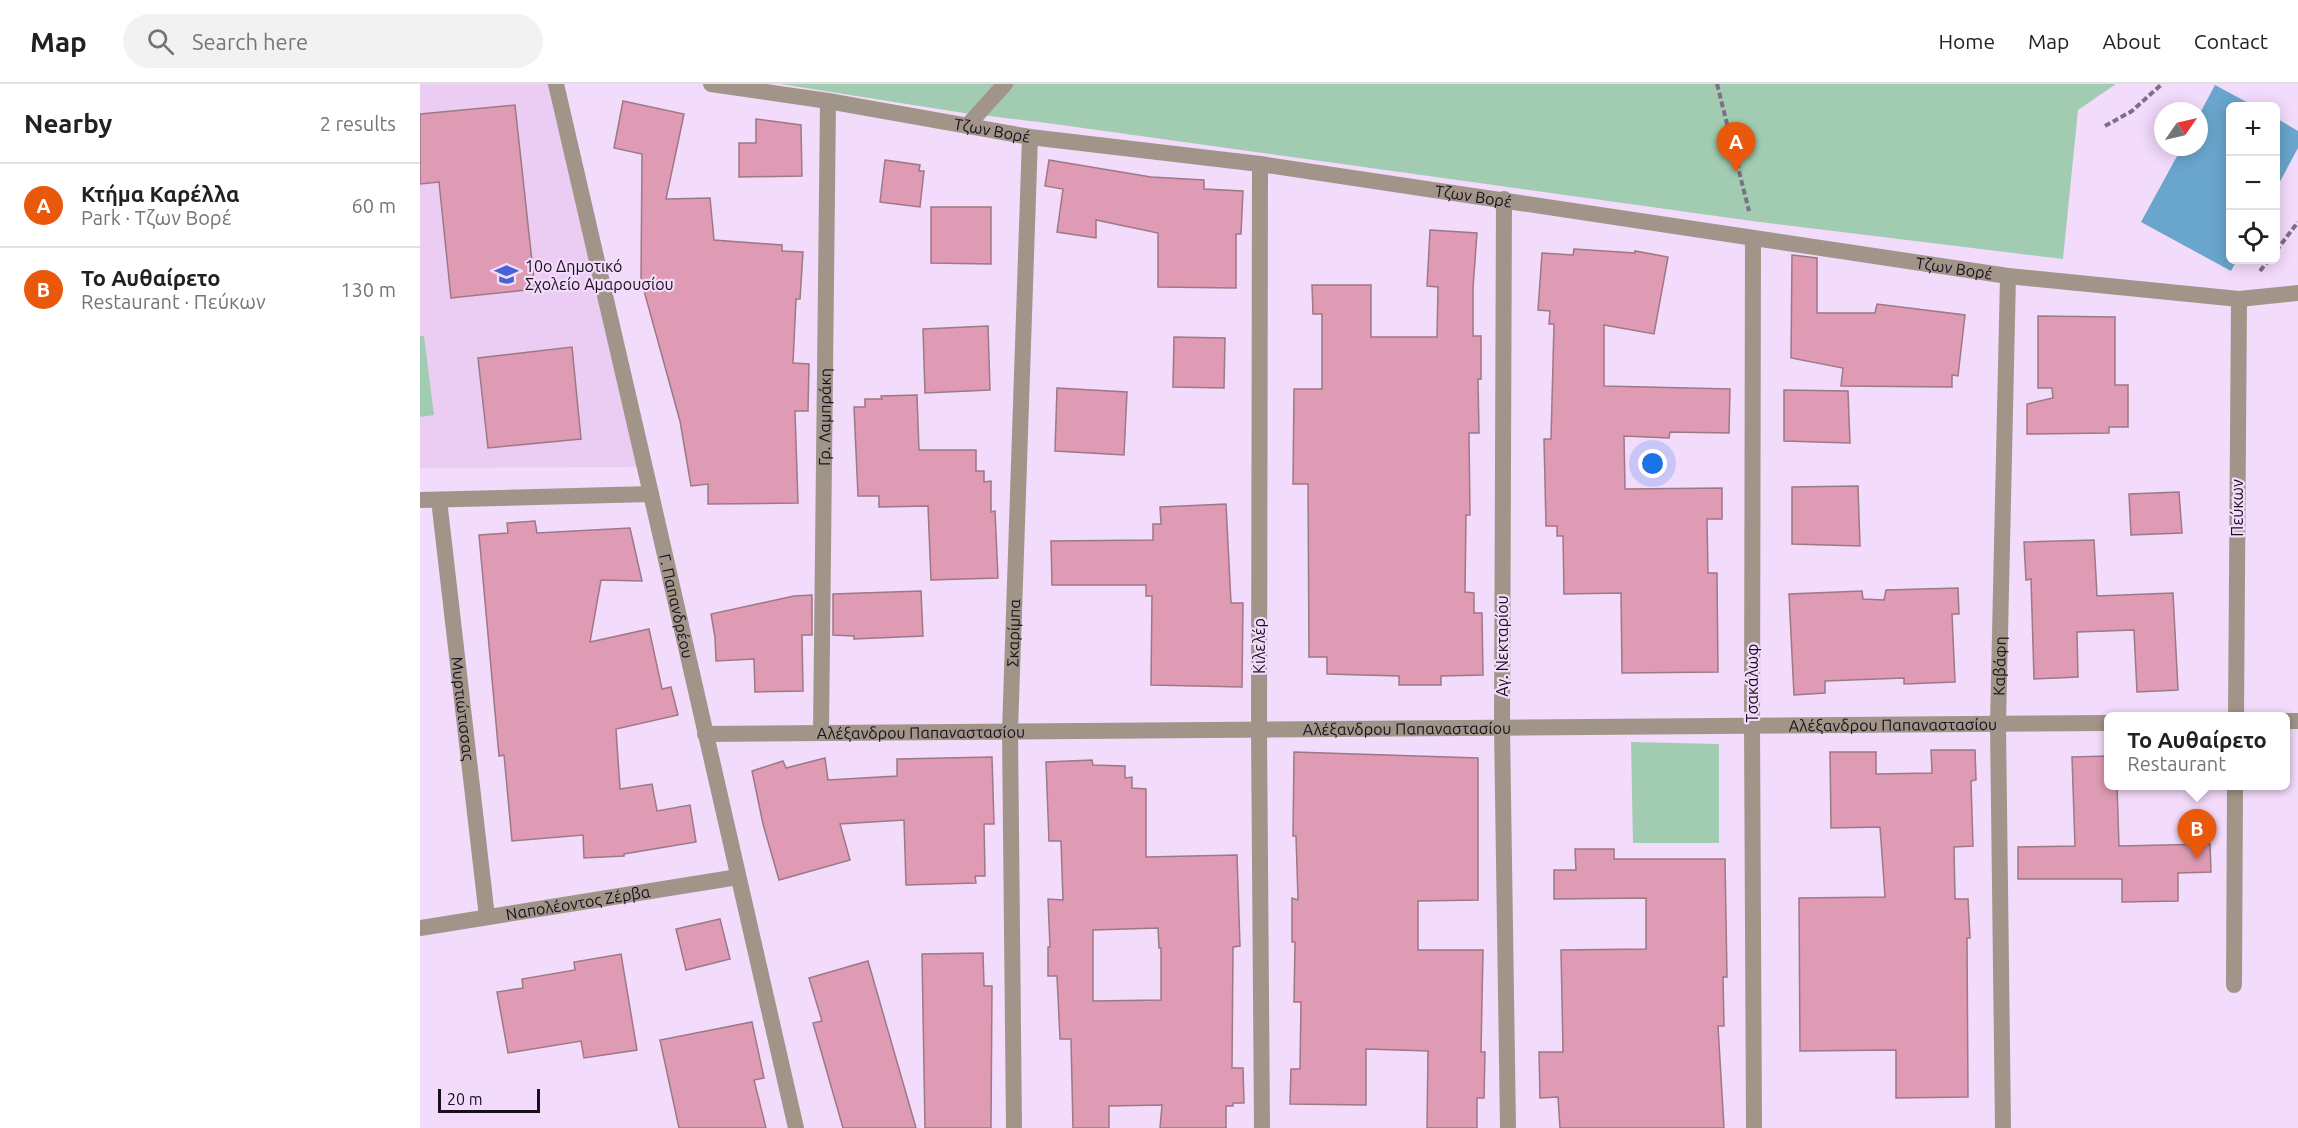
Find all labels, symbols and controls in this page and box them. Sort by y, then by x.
search box [123,14,543,68]
icon: search [144,25,177,58]
text: Map [30,26,87,57]
text: Search here [192,29,308,54]
text: Home [1938,29,1995,53]
text: Map [2028,29,2069,53]
text: About [2102,29,2161,53]
text: Contact [2194,29,2268,53]
north arrow [2154,102,2208,156]
map controls [2226,102,2280,264]
button: + [2226,102,2280,156]
text: Nearby [24,109,112,138]
text: 2 results [320,112,396,135]
street label: Τζων Βορέ [952,115,1032,146]
pin: A [1716,122,1756,172]
button: − [2226,156,2280,210]
text: Κτήμα Καρέλλα [81,181,240,206]
street label: Τζων Βορέ [1434,181,1513,211]
text: A [36,194,51,217]
text: 60 m [352,194,396,217]
text: Park · Τζων Βορέ [81,206,232,229]
button: locate [2226,210,2280,264]
street label: Τζων Βορέ [1915,253,1994,283]
place label: 10ο Δημοτικό Σχολείο Αμαρουσίου [525,257,674,293]
school or university icon: 10ο Δημοτικό Σχολείο Αμαρουσίου [494,262,520,288]
text: Το Αυθαίρετο [81,265,220,290]
text: B [37,278,50,301]
text: 130 m [340,278,396,301]
text: Restaurant · Πεύκων [81,290,266,313]
street label: Γρ. Λαμπράκη [815,368,834,466]
your location [1638,449,1667,478]
street label: Πεύκων [2228,479,2246,537]
street label: Γ. Παπανδρέου [656,552,697,660]
street label: Αγ. Νεκταρίου [1493,595,1511,697]
street label: Σκαρίμπα [1003,598,1023,667]
street label: Κιλελέρ [1250,618,1268,674]
street label: Καβάφη [1990,636,2009,696]
street label: Τσακάλωφ [1743,644,1761,722]
street label: Μυρτιώτισσας [448,656,478,762]
popup [2104,712,2290,790]
street label: Αλέξανδρου Παπαναστασίου [1789,715,1997,735]
street label: Αλέξανδρου Παπαναστασίου [1303,719,1511,739]
street label: Αλέξανδρου Παπαναστασίου [817,722,1025,743]
text: Το Αυθαίρετο [2127,727,2267,752]
text: Restaurant [2127,752,2226,775]
pin: B [2178,810,2216,859]
street label: Ναπολέοντος Ζέρβα [504,882,652,923]
scale bar [438,1086,540,1114]
text: 20 m [447,1090,483,1108]

